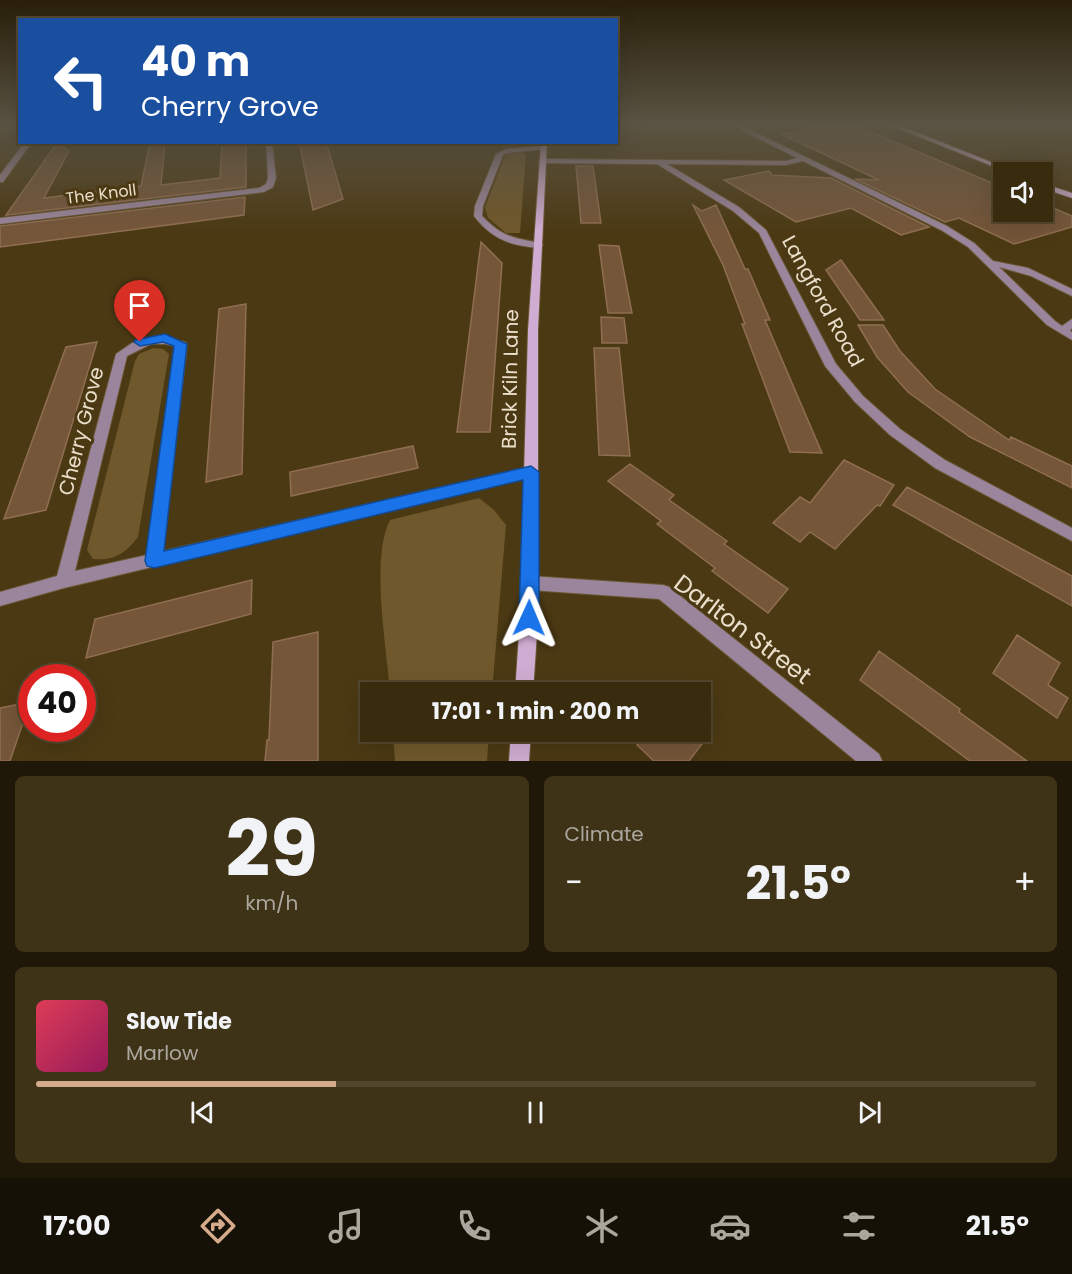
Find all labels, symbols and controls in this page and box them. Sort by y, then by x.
text: 40 m [141,32,250,91]
icon: left [42,42,120,120]
text: Cherry Grove [141,88,319,125]
map controls [993,162,1053,222]
button: sound [993,162,1053,222]
street label: The Knoll [64,178,138,210]
street label: Langford Road [775,230,871,372]
pin [114,280,165,342]
icon: arrive [123,289,156,322]
street label: Brick Kiln Lane [495,309,525,449]
street label: Cherry Grove [51,364,111,498]
street label: Darlton Street [668,566,818,692]
position arrow [497,586,561,650]
speed limit sign: 40 [18,664,96,742]
text: 17:01 · 1 min · 200 m [432,696,639,727]
text: 29 [225,794,318,903]
text: Climate [565,820,644,848]
text: 21.5° [745,852,851,915]
text: − [565,859,583,906]
text: + [1013,859,1036,906]
text: km/h [245,889,298,917]
text: Slow Tide [126,1006,232,1037]
text: Marlow [126,1039,198,1067]
icon: previous [186,1096,219,1129]
icon: pause [519,1096,552,1129]
icon: next [853,1096,886,1129]
icon: directions [197,1205,239,1247]
icon: music [325,1205,367,1247]
icon: phone [453,1205,495,1247]
icon: climate [581,1205,623,1247]
icon: car [709,1205,751,1247]
icon: filters [838,1205,880,1247]
text: 17:00 [43,1207,111,1244]
text: 21.5° [966,1207,1029,1244]

